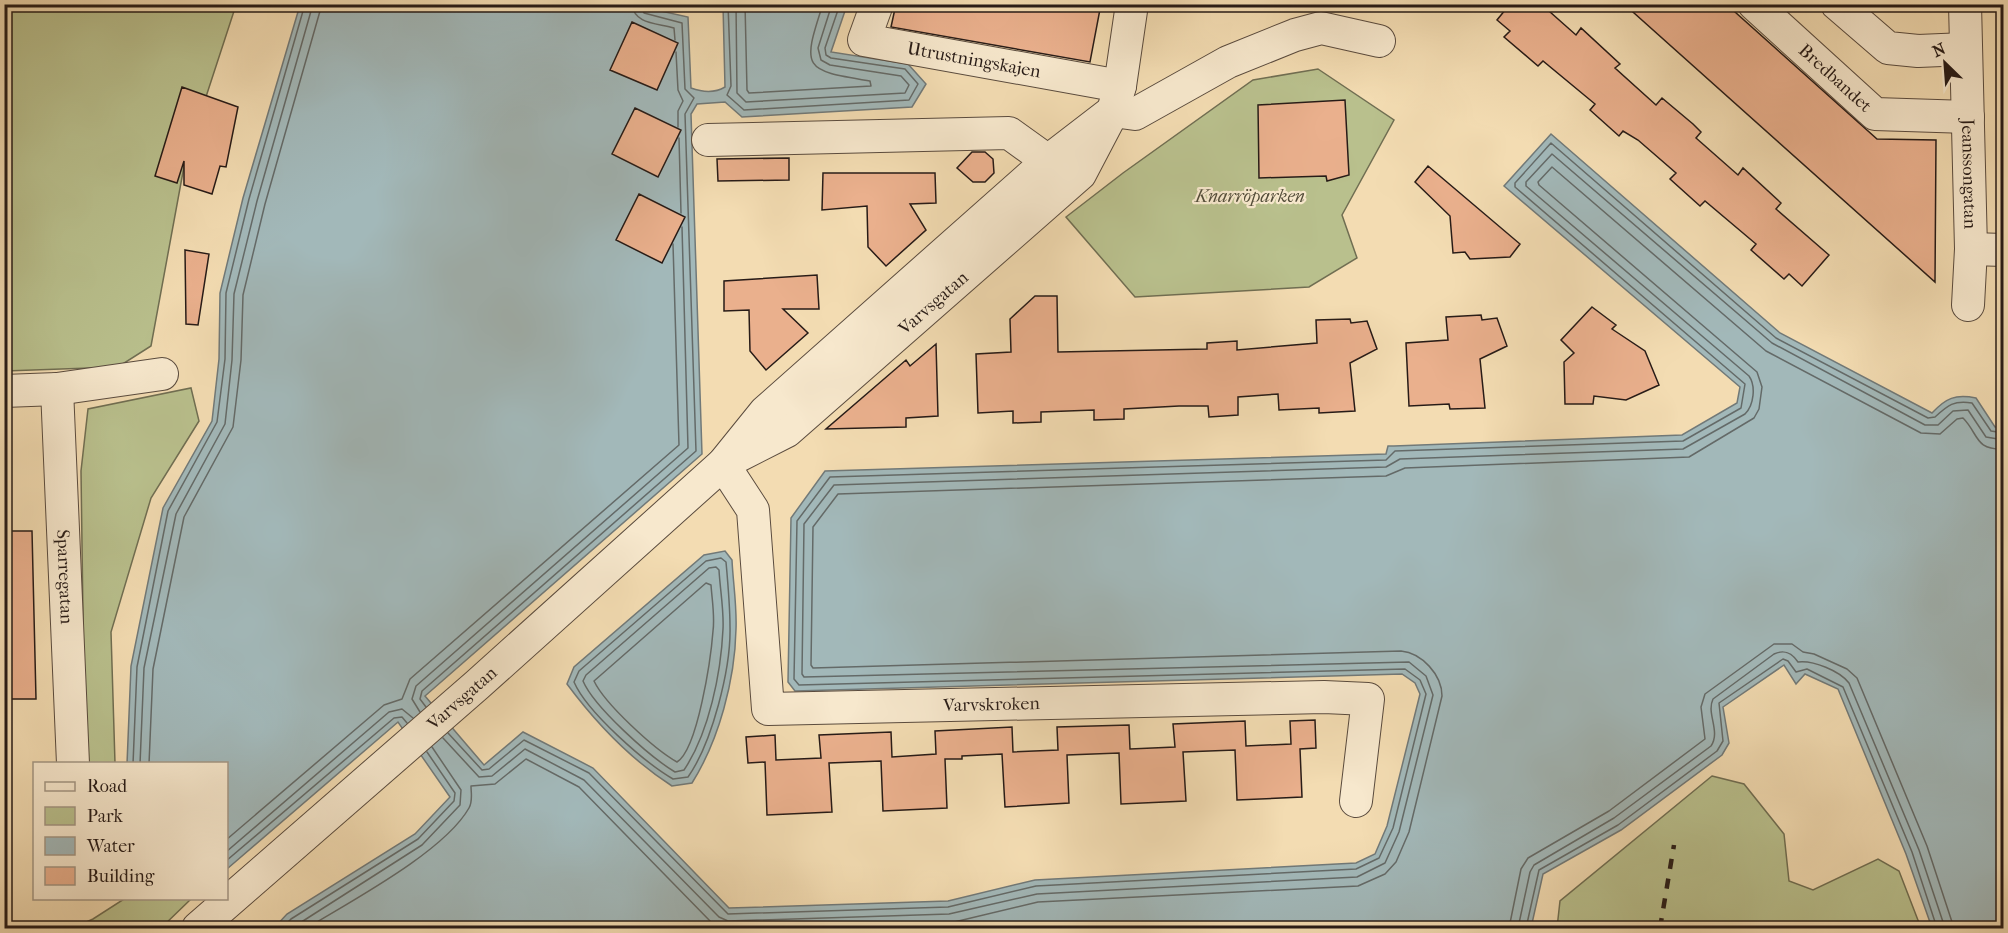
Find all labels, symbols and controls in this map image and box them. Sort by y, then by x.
north arrow [1915,33,1975,93]
street label: Utrustningskajen [905,38,1043,83]
text: N [1929,38,1949,61]
street label: Bredbandet [1794,40,1876,117]
street label: Jeanssongatan [1957,117,1981,230]
park label: Knarröparken [1193,186,1305,207]
street label: Varvsgatan [894,267,973,340]
street label: Sparregatan [52,529,77,625]
street label: Varvsgatan [422,662,502,735]
street label: Varvskroken [942,693,1041,716]
legend [33,762,228,900]
text: Road [87,776,127,797]
text: Park [87,806,124,827]
text: Water [86,836,135,857]
text: Building [87,866,155,887]

